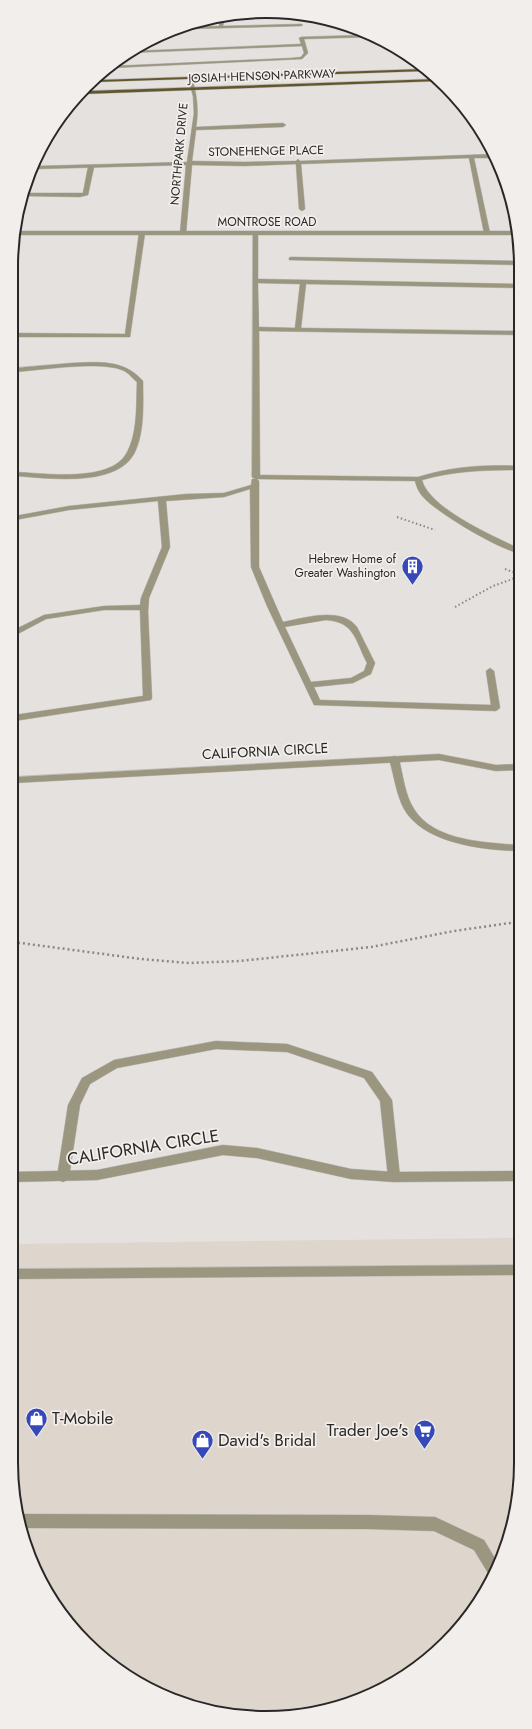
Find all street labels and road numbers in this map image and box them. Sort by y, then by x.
street label: JOSIAH HENSON PARKWAY [186,64,336,88]
street label: NORTHPARK DRIVE [166,102,192,206]
street label: STONEHENGE PLACE [208,141,324,161]
street label: MONTROSE ROAD [218,213,316,231]
street label: CALIFORNIA CIRCLE [201,738,329,764]
street label: CALIFORNIA CIRCLE [65,1123,221,1171]

